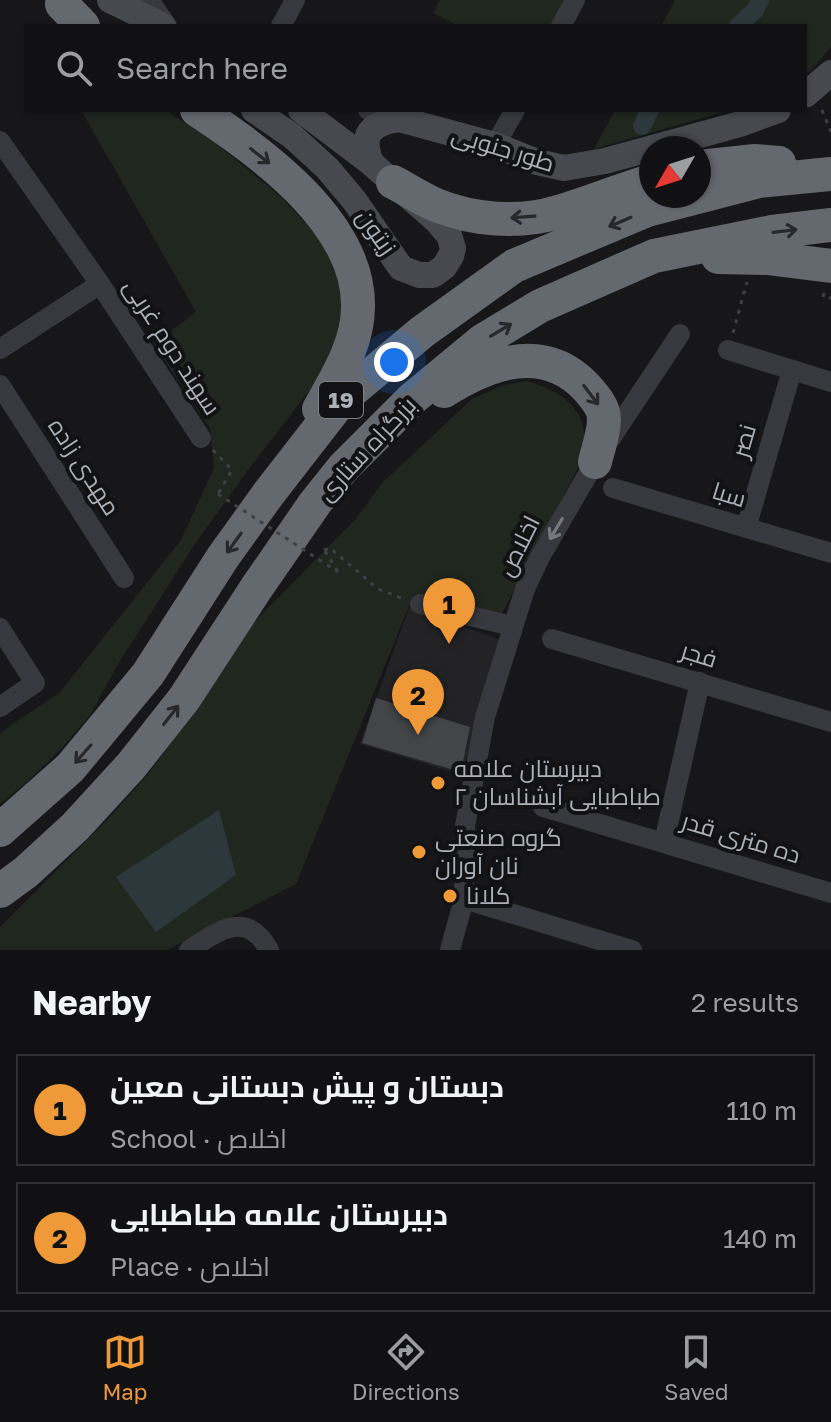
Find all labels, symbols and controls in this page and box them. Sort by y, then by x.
search box [24,24,807,112]
icon: search [52,46,96,90]
text: Search here [116,50,288,86]
street label: طور جنوبی [448,118,558,178]
north arrow [639,136,711,208]
one-way arrow [249,147,270,164]
street label: زیتون [350,202,403,260]
one-way arrow [510,210,537,225]
one-way arrow [608,215,632,230]
one-way arrow [771,223,798,238]
street label: سهند دوم غربی [116,273,228,421]
one-way arrow [489,321,512,337]
your location [374,342,414,382]
road number: 19 [319,382,363,418]
one-way arrow [583,384,600,405]
street label: بزرگراه ستاری [310,390,422,507]
street label: مهدی زاده [42,412,127,521]
street label: نصر [723,421,761,462]
street label: سبا [709,475,750,512]
street label: اخلاص [490,510,546,581]
one-way arrow [548,517,564,540]
one-way arrow [225,531,242,553]
pin: 1 [423,578,475,644]
street label: فجر [676,634,721,673]
pin: 2 [392,669,444,735]
one-way arrow [163,705,180,726]
one-way arrow [74,743,92,764]
place label: دبیرستان علامه طباطبایی آبشناسان ۲ [454,753,661,811]
marker: دبیرستان علامه طباطبایی آبشناسان ۲ [429,774,447,792]
street label: ده متری قدر [676,804,804,869]
place label: گروه صنعتی نان آوران [435,822,562,880]
marker: گروه صنعتی نان آوران [410,843,428,861]
place label: کلانا [466,880,511,909]
marker: کلانا [441,887,459,905]
text: Nearby [32,982,152,1022]
text: 2 results [691,987,799,1018]
text: دبستان و پیش دبستانی معین [110,1068,504,1104]
text: 1 [53,1095,67,1126]
text: 110 m [726,1095,797,1126]
text: School · اخلاص [110,1123,287,1154]
text: دبیرستان علامه طباطبایی [110,1196,448,1232]
text: 2 [52,1223,68,1254]
text: 140 m [723,1223,797,1254]
text: Place · اخلاص [110,1251,270,1282]
tab: Map [102,1330,147,1405]
tab: Directions [352,1330,460,1405]
tab: Saved [664,1330,729,1405]

